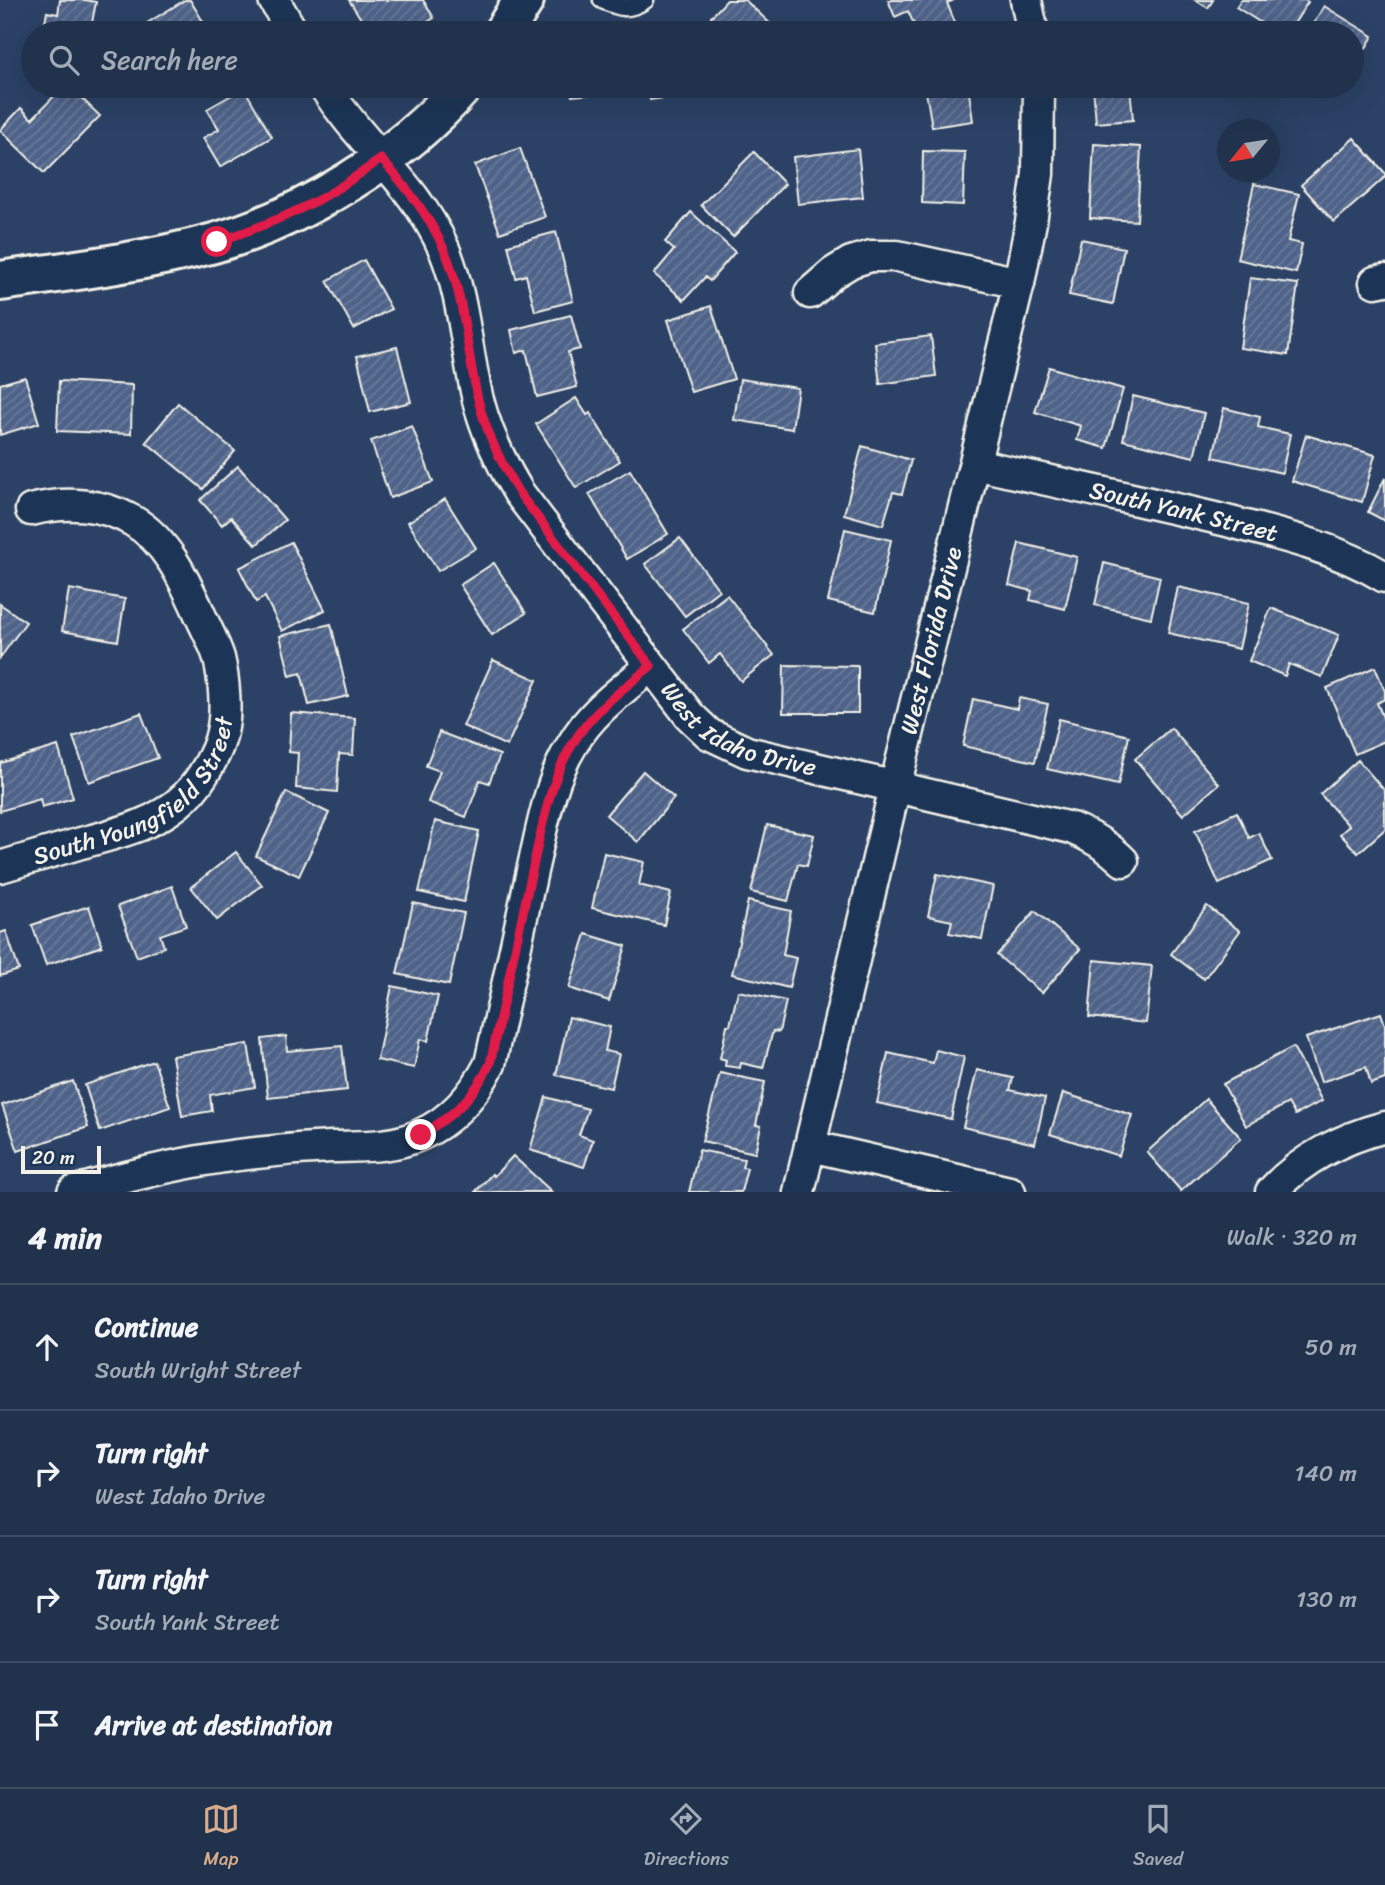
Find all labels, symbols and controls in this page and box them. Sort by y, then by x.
search box [21,21,1364,98]
text: Search here [101,37,238,83]
icon: search [45,41,83,79]
north arrow [1217,119,1280,182]
route start [201,226,232,257]
street label: South Yank Street [1085,469,1283,554]
street label: West Florida Drive [888,542,974,739]
street label: West Idaho Drive [650,672,821,789]
street label: South Youngfield Street [28,713,245,877]
route end [405,1119,436,1150]
text: 20 m [32,1141,75,1174]
scale bar [21,1143,102,1175]
text: 4 min [28,1211,102,1265]
text: Walk · 320 m [1227,1217,1357,1258]
text: Continue [95,1304,198,1350]
text: 50 m [1305,1327,1357,1368]
icon: ahead [28,1328,66,1366]
text: South Wright Street [95,1350,301,1391]
text: Turn right [95,1430,208,1476]
text: 140 m [1295,1453,1357,1494]
icon: right [28,1454,66,1492]
text: West Idaho Drive [95,1476,265,1517]
text: Turn right [95,1556,208,1602]
text: 130 m [1296,1579,1357,1620]
icon: right [28,1580,66,1618]
text: South Yank Street [95,1602,279,1643]
text: Arrive at destination [95,1702,332,1748]
icon: arrive [28,1706,66,1744]
tab: Map [202,1800,240,1875]
tab: Directions [644,1800,729,1875]
tab: Saved [1133,1800,1183,1875]

